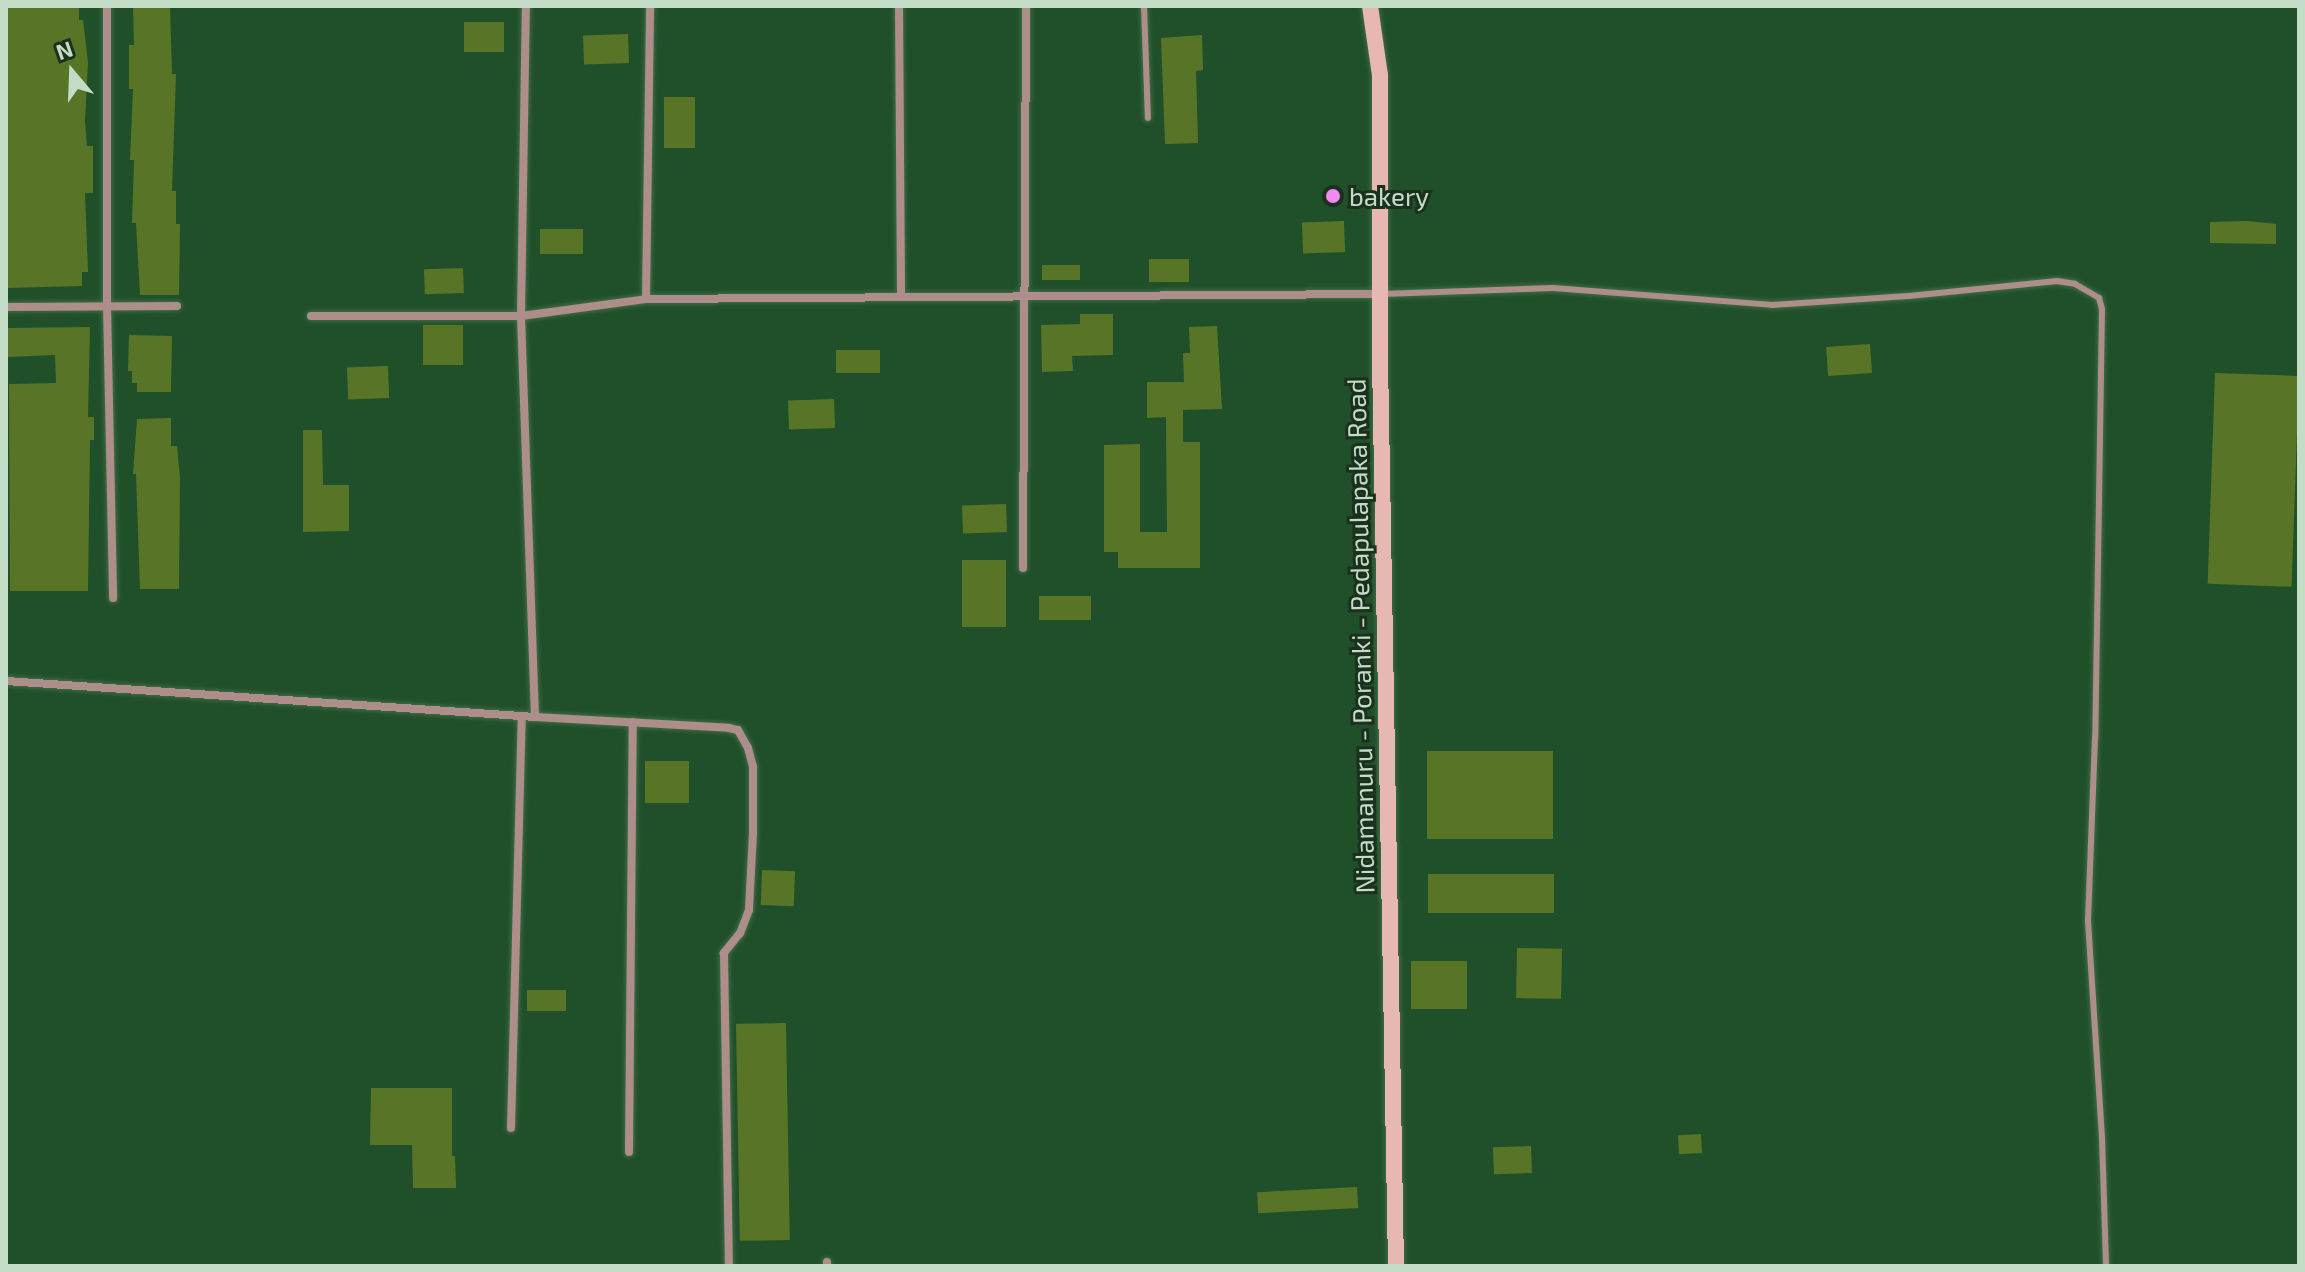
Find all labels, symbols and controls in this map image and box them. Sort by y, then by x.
north arrow [32,32,112,112]
text: N [52,34,76,64]
place label: bakery [1349,180,1429,212]
marker: bakery [1324,187,1342,205]
street label: Nidamanuru - Poranki - Pedapulapaka Road [1340,378,1380,894]

